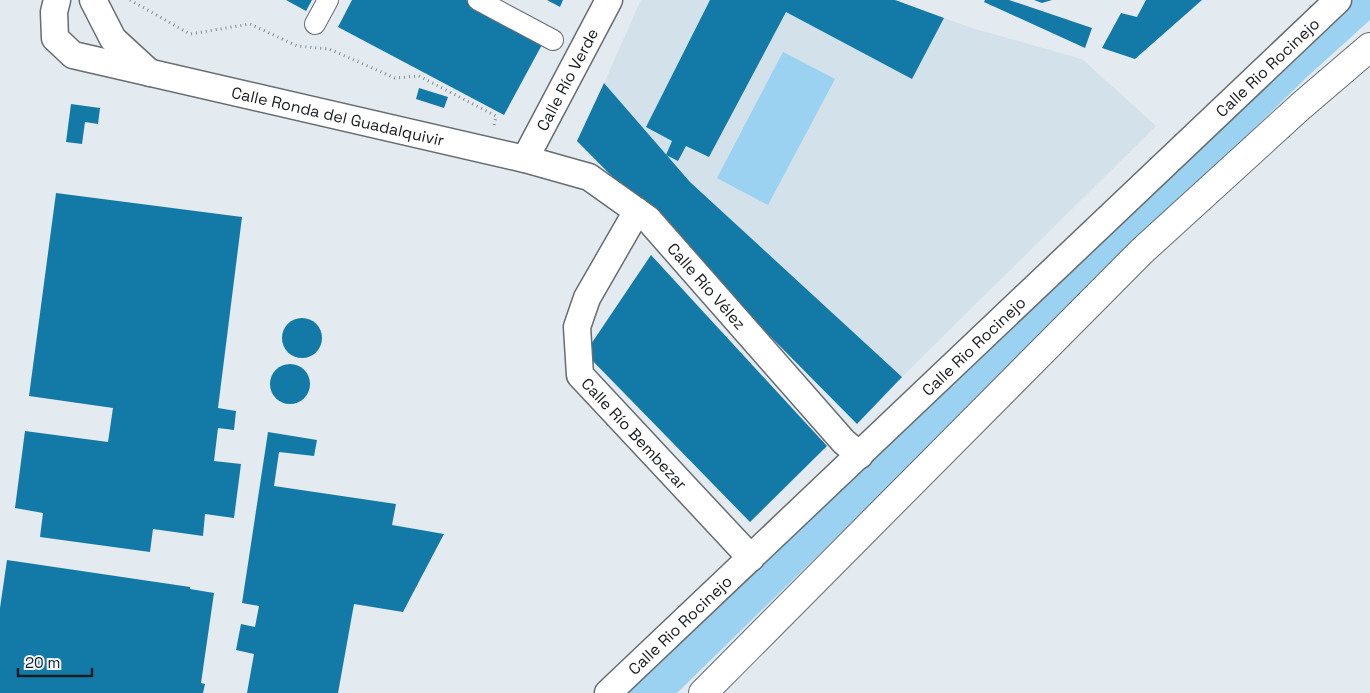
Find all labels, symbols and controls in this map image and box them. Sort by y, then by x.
street label: Calle Rio Rocinejo [1211,13,1324,121]
street label: Calle Río Verde [531,25,603,134]
street label: Calle Ronda del Guadalquivir [230,81,446,151]
street label: Calle Río Vélez [663,238,751,334]
street label: Calle Rio Rocinejo [917,292,1030,400]
street label: Calle Río Bembezar [577,373,692,494]
street label: Calle Rio Rocinejo [623,571,736,679]
scale bar [18,646,91,678]
text: 20 m [25,653,60,672]

